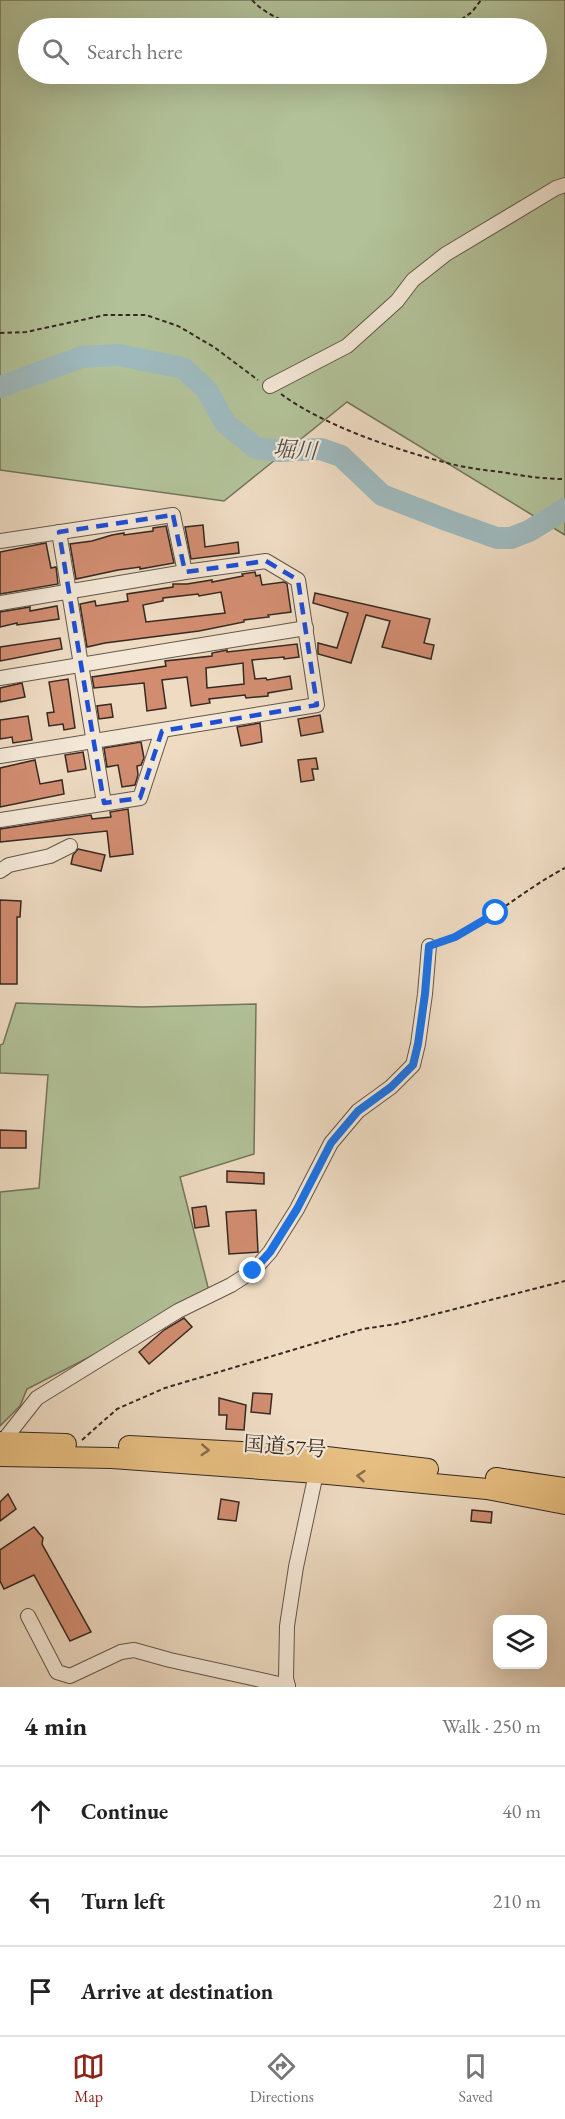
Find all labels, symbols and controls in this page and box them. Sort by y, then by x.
search box [18,18,547,84]
icon: search [39,35,72,68]
text: Search here [87,37,182,66]
water label: 堀川 [272,434,320,466]
route start [482,899,508,925]
route end [239,1257,265,1283]
street label: 国道57号 [243,1430,327,1462]
one-way arrow [201,1444,210,1457]
one-way arrow [357,1470,366,1483]
map controls [493,1615,547,1669]
button: layers [493,1615,547,1669]
text: 4 min [24,1709,87,1743]
text: Walk · 250 m [442,1713,541,1739]
icon: ahead [24,1795,57,1828]
text: Continue [81,1797,168,1826]
text: 40 m [502,1798,541,1824]
icon: left [24,1885,57,1918]
text: Turn left [81,1887,165,1916]
text: 210 m [493,1888,541,1914]
icon: arrive [24,1975,57,2008]
text: Arrive at destination [81,1977,273,2006]
tab: Map [72,2050,105,2107]
tab: Directions [250,2050,314,2107]
tab: Saved [458,2050,493,2107]

